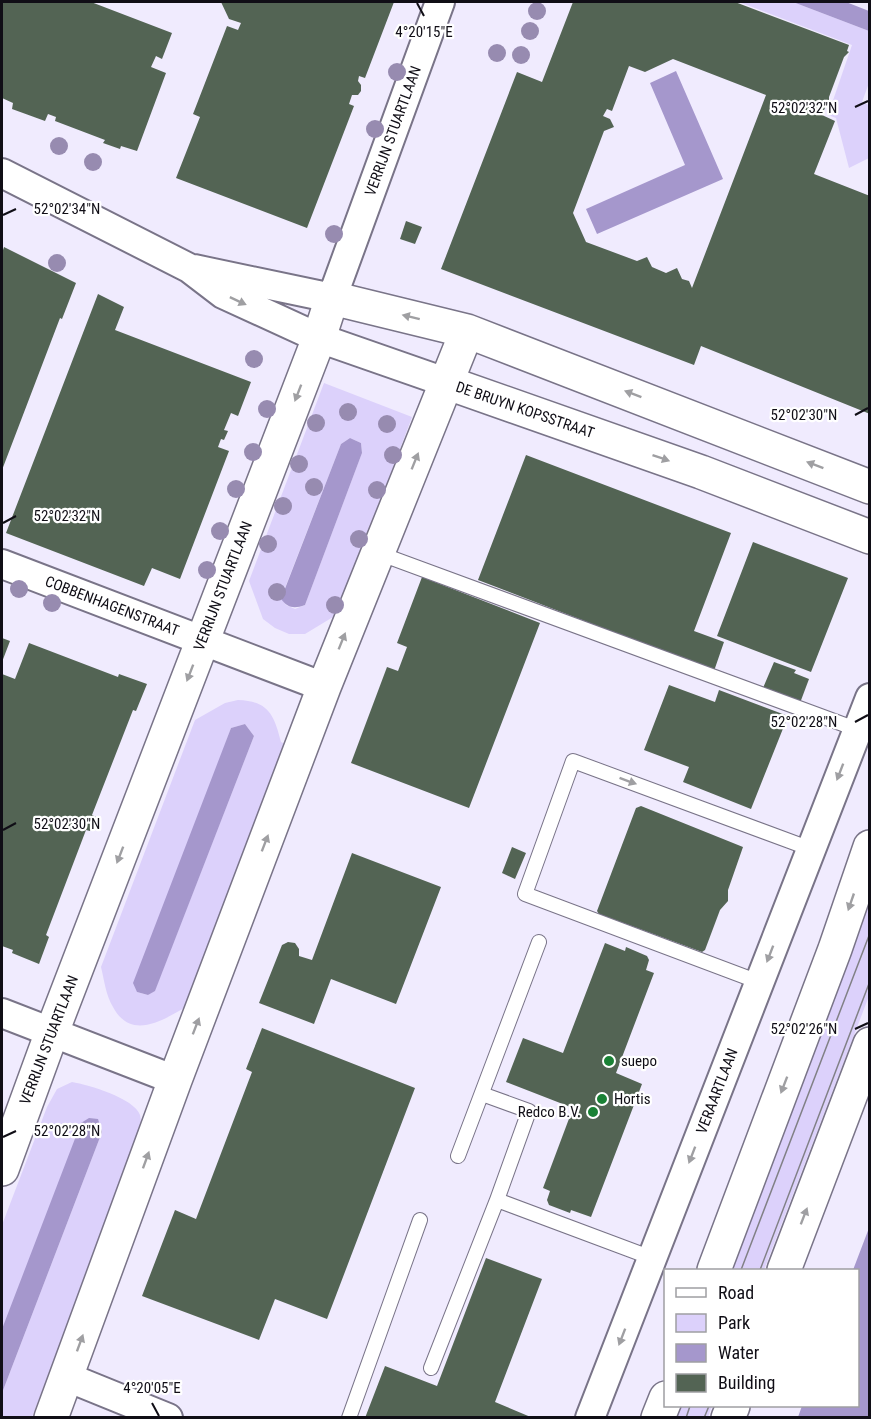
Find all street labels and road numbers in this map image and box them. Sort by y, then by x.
street label: VERRIJN STUARTLAAN [361,64,425,198]
street label: DE BRUYN KOPSSTRAAT [453,378,597,442]
street label: VERRIJN STUARTLAAN [190,519,256,653]
street label: COBBENHAGENSTRAAT [42,572,182,640]
street label: VERRIJN STUARTLAAN [16,973,82,1107]
street label: VERAARTLAAN [692,1046,742,1136]

